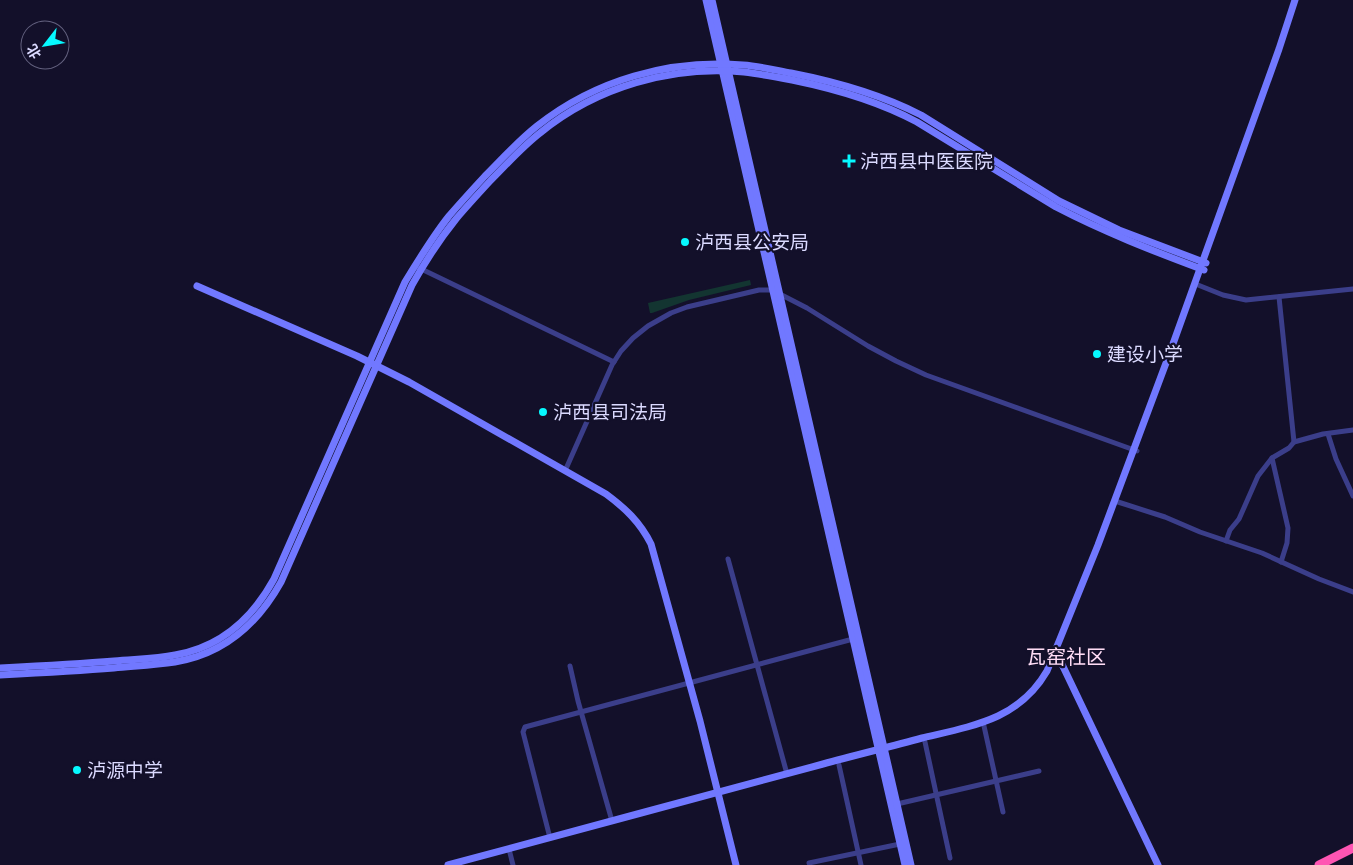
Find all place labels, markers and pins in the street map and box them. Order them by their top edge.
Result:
place label: 泸西县中医医院 [860,149,993,172]
marker: 泸西县中医医院 [842,154,856,168]
place label: 泸西县公安局 [695,230,809,253]
marker: 泸西县公安局 [679,236,691,248]
place label: 建设小学 [1107,342,1183,365]
marker: 建设小学 [1091,348,1103,360]
place label: 泸西县司法局 [553,400,667,423]
marker: 泸西县司法局 [537,406,549,418]
place label: 泸源中学 [87,758,163,781]
marker: 泸源中学 [71,764,83,776]

